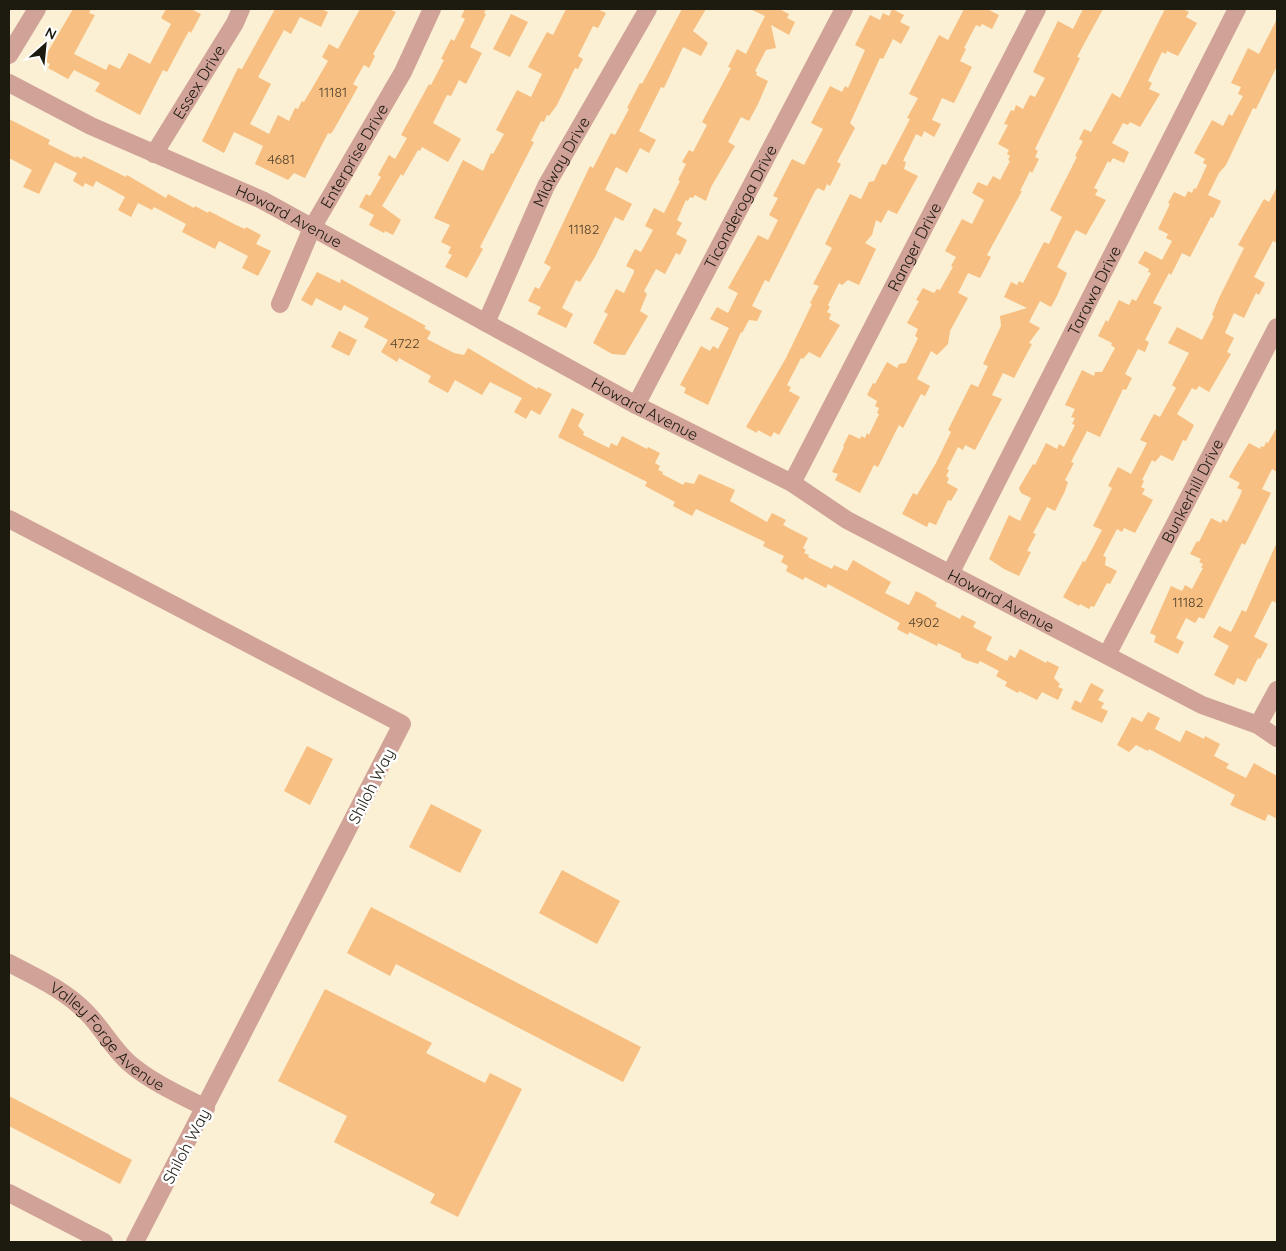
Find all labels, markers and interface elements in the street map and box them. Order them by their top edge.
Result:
north arrow [20,20,70,70]
text: N [42,23,60,44]
street label: Essex Drive [168,41,229,123]
house number: 11181 [319,83,347,101]
street label: Enterprise Drive [316,100,392,212]
street label: Midway Drive [528,113,594,210]
street label: Ticonderoga Drive [699,141,781,272]
house number: 4681 [267,150,295,168]
street label: Howard Avenue [233,180,346,252]
street label: Ranger Drive [883,199,945,295]
house number: 11182 [569,220,600,238]
street label: Tarawa Drive [1063,242,1125,339]
house number: 4722 [390,334,420,352]
street label: Howard Avenue [588,373,702,445]
street label: Bunkerhill Drive [1157,435,1227,546]
street label: Howard Avenue [944,564,1058,636]
house number: 11182 [1173,593,1204,611]
house number: 4902 [909,613,940,631]
street label: Shiloh Way [343,745,399,827]
street label: Valley Forge Avenue [46,977,168,1095]
street label: Shiloh Way [158,1105,214,1187]

